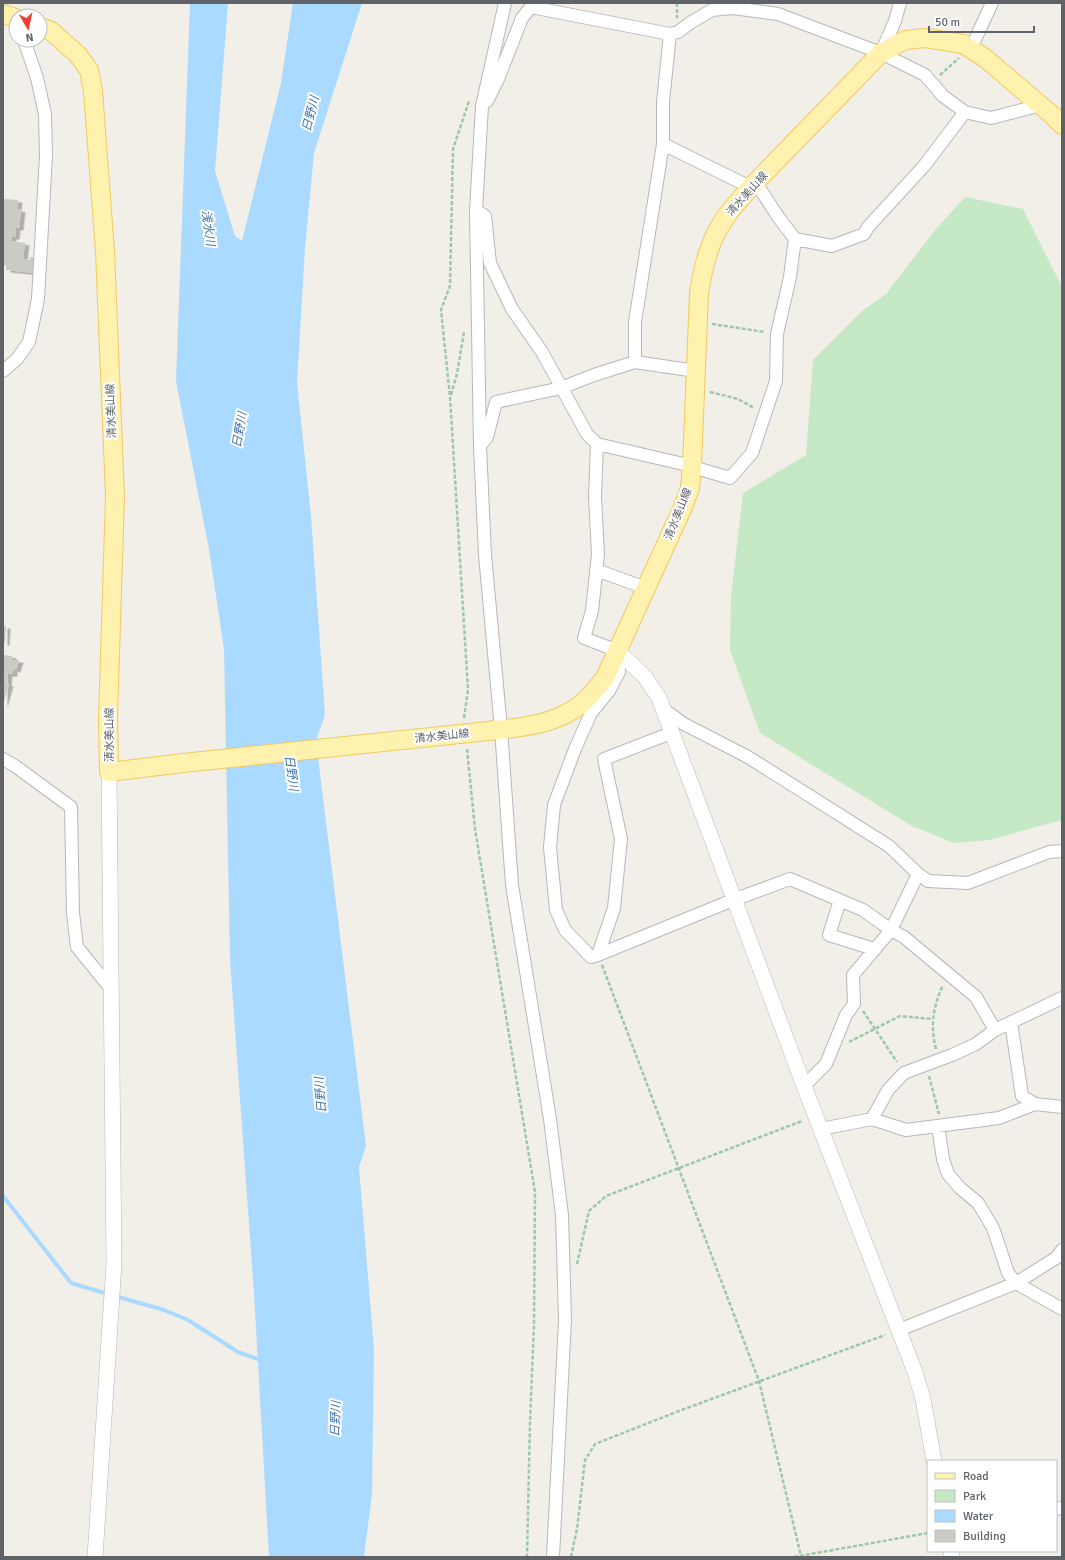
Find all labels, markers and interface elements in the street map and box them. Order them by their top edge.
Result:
north arrow [8,8,48,48]
scale bar [929,8,1034,34]
text: 50 m [935,15,960,30]
text: N [25,30,34,44]
water label: 日野川 [299,93,323,133]
street label: 清水美山線 [724,169,770,219]
water label: 浅水川 [198,209,218,249]
street label: 清水美山線 [104,383,118,439]
water label: 日野川 [229,409,251,449]
street label: 清水美山線 [662,486,694,542]
street label: 清水美山線 [103,708,116,763]
street label: 清水美山線 [414,727,470,745]
water label: 日野川 [281,754,301,794]
water label: 日野川 [312,1074,330,1114]
water label: 日野川 [328,1399,344,1437]
legend [927,1460,1057,1552]
text: Road [963,1469,989,1484]
text: Park [963,1489,986,1504]
text: Water [963,1509,994,1524]
text: Building [963,1529,1006,1544]

